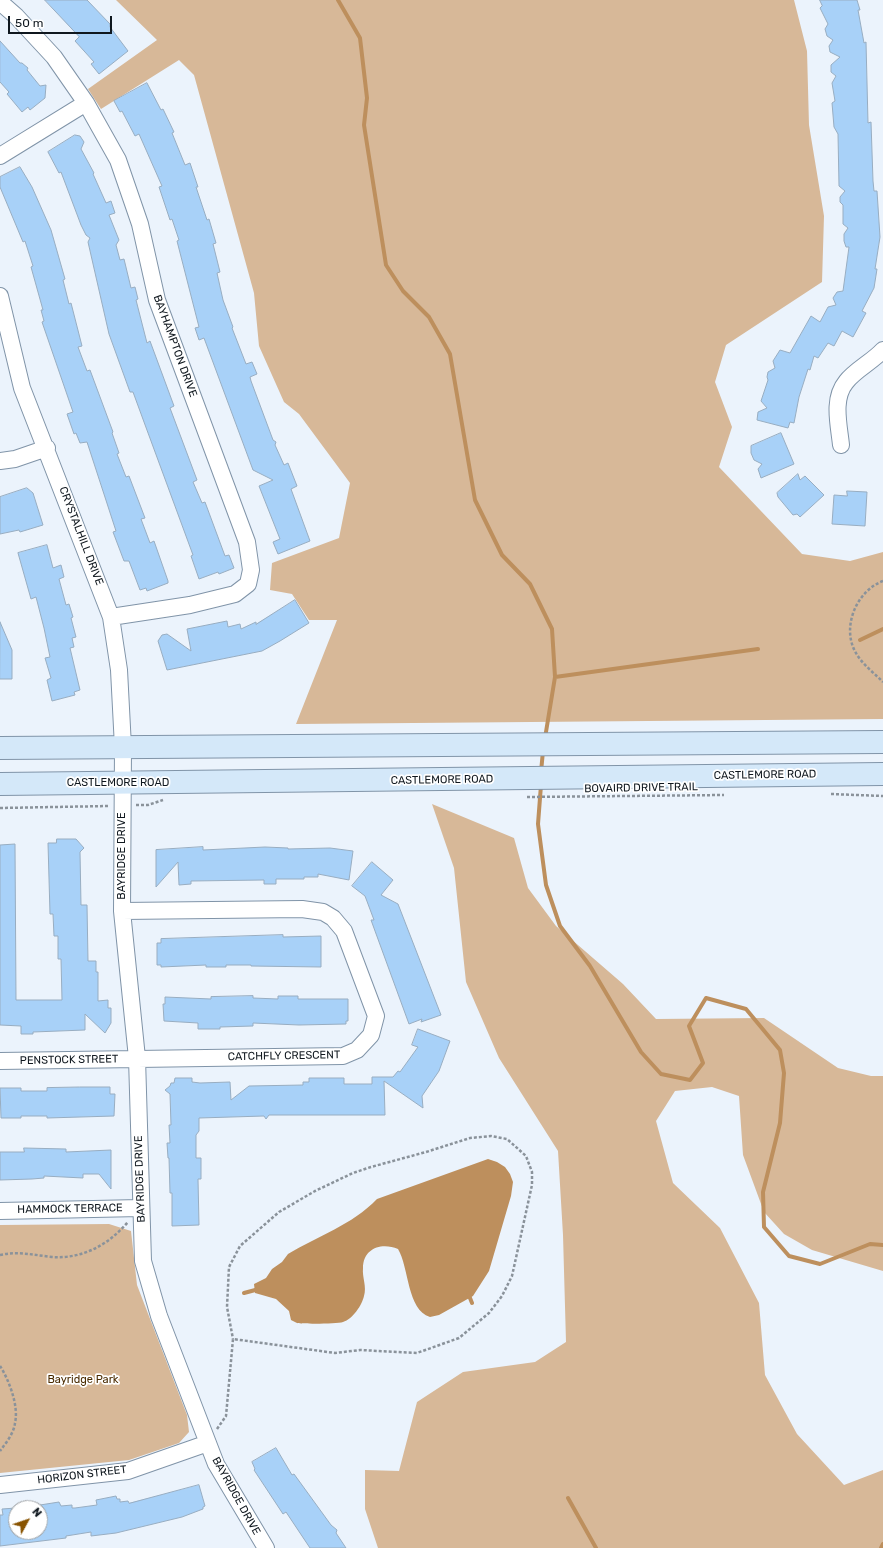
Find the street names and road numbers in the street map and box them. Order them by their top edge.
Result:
street label: BAYHAMPTON DRIVE [150,293,200,399]
street label: CRYSTALHILL DRIVE [56,485,106,587]
street label: CASTLEMORE ROAD [714,768,816,782]
street label: CASTLEMORE ROAD [391,773,493,787]
street label: CASTLEMORE ROAD [67,776,169,790]
street label: BOVAIRD DRIVE TRAIL [584,780,698,796]
street label: BAYRIDGE DRIVE [115,812,129,900]
street label: CATCHFLY CRESCENT [228,1048,340,1064]
street label: PENSTOCK STREET [20,1053,118,1067]
street label: BAYRIDGE DRIVE [132,1135,148,1223]
street label: HAMMOCK TERRACE [17,1201,123,1217]
street label: BAYRIDGE DRIVE [209,1455,263,1537]
street label: HORIZON STREET [37,1463,127,1487]

